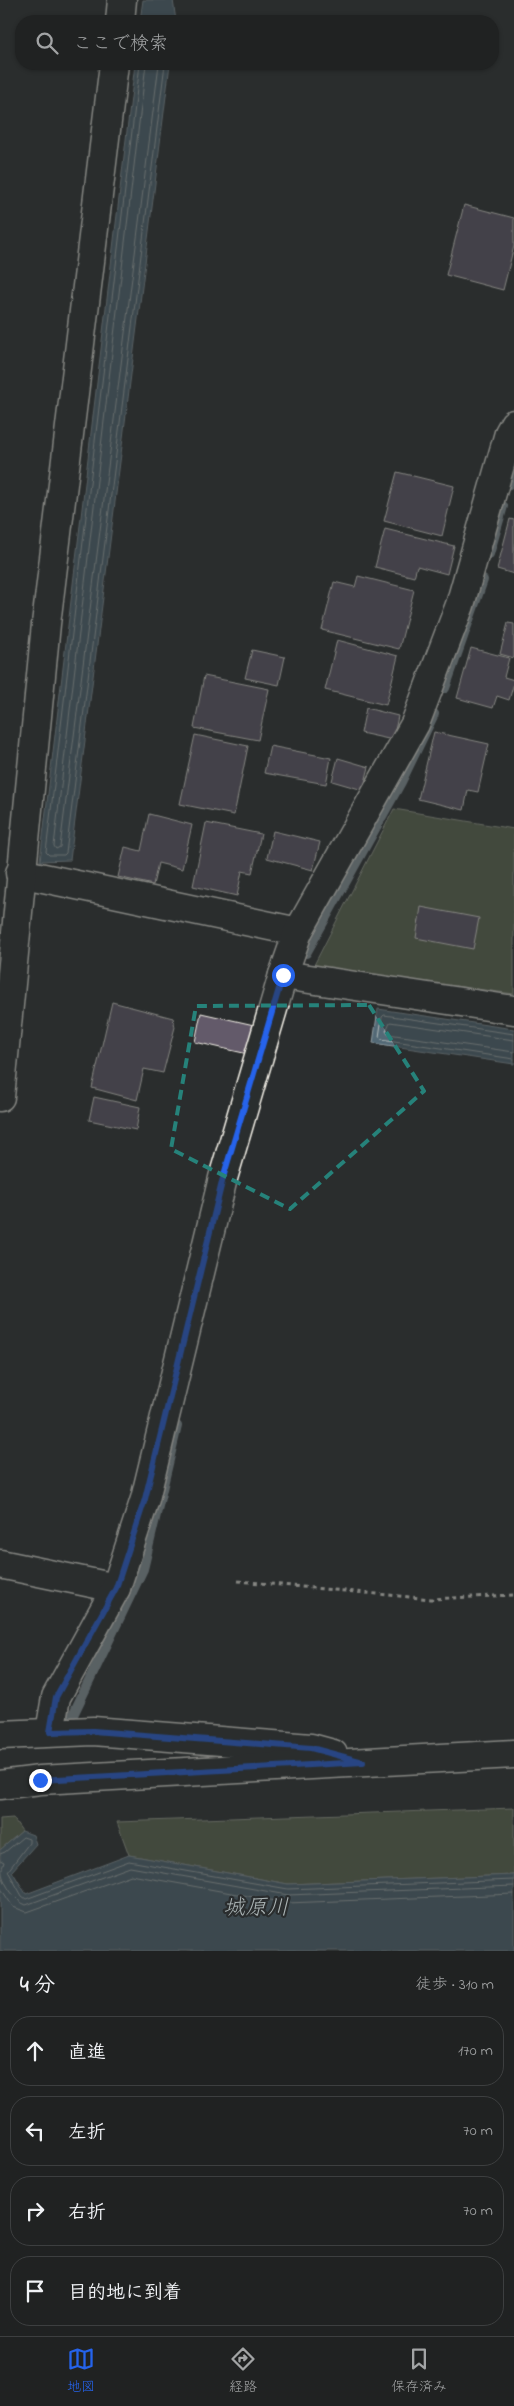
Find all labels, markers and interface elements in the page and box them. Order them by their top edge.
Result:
search box [15,15,499,70]
icon: search [33,29,61,57]
text: ここで検索 [73,31,168,58]
route start [272,964,295,987]
route end [29,1769,52,1792]
water label: 城原川 [223,1893,289,1925]
text: 4 分 [20,1971,55,2001]
text: 徒歩 · 310 m [416,1973,494,1997]
icon: ahead [21,2037,49,2065]
text: 170 m [458,2039,493,2063]
text: 直進 [68,2040,106,2067]
icon: left [21,2117,49,2145]
text: 70 m [463,2119,493,2143]
text: 左折 [68,2120,106,2147]
icon: right [21,2197,49,2225]
text: 70 m [463,2199,493,2223]
text: 右折 [68,2200,106,2227]
icon: arrive [21,2277,49,2305]
text: 目的地に到着 [68,2280,182,2307]
tab: 地図 [67,2345,95,2398]
tab: 経路 [229,2345,257,2398]
tab: 保存済み [391,2345,447,2398]

